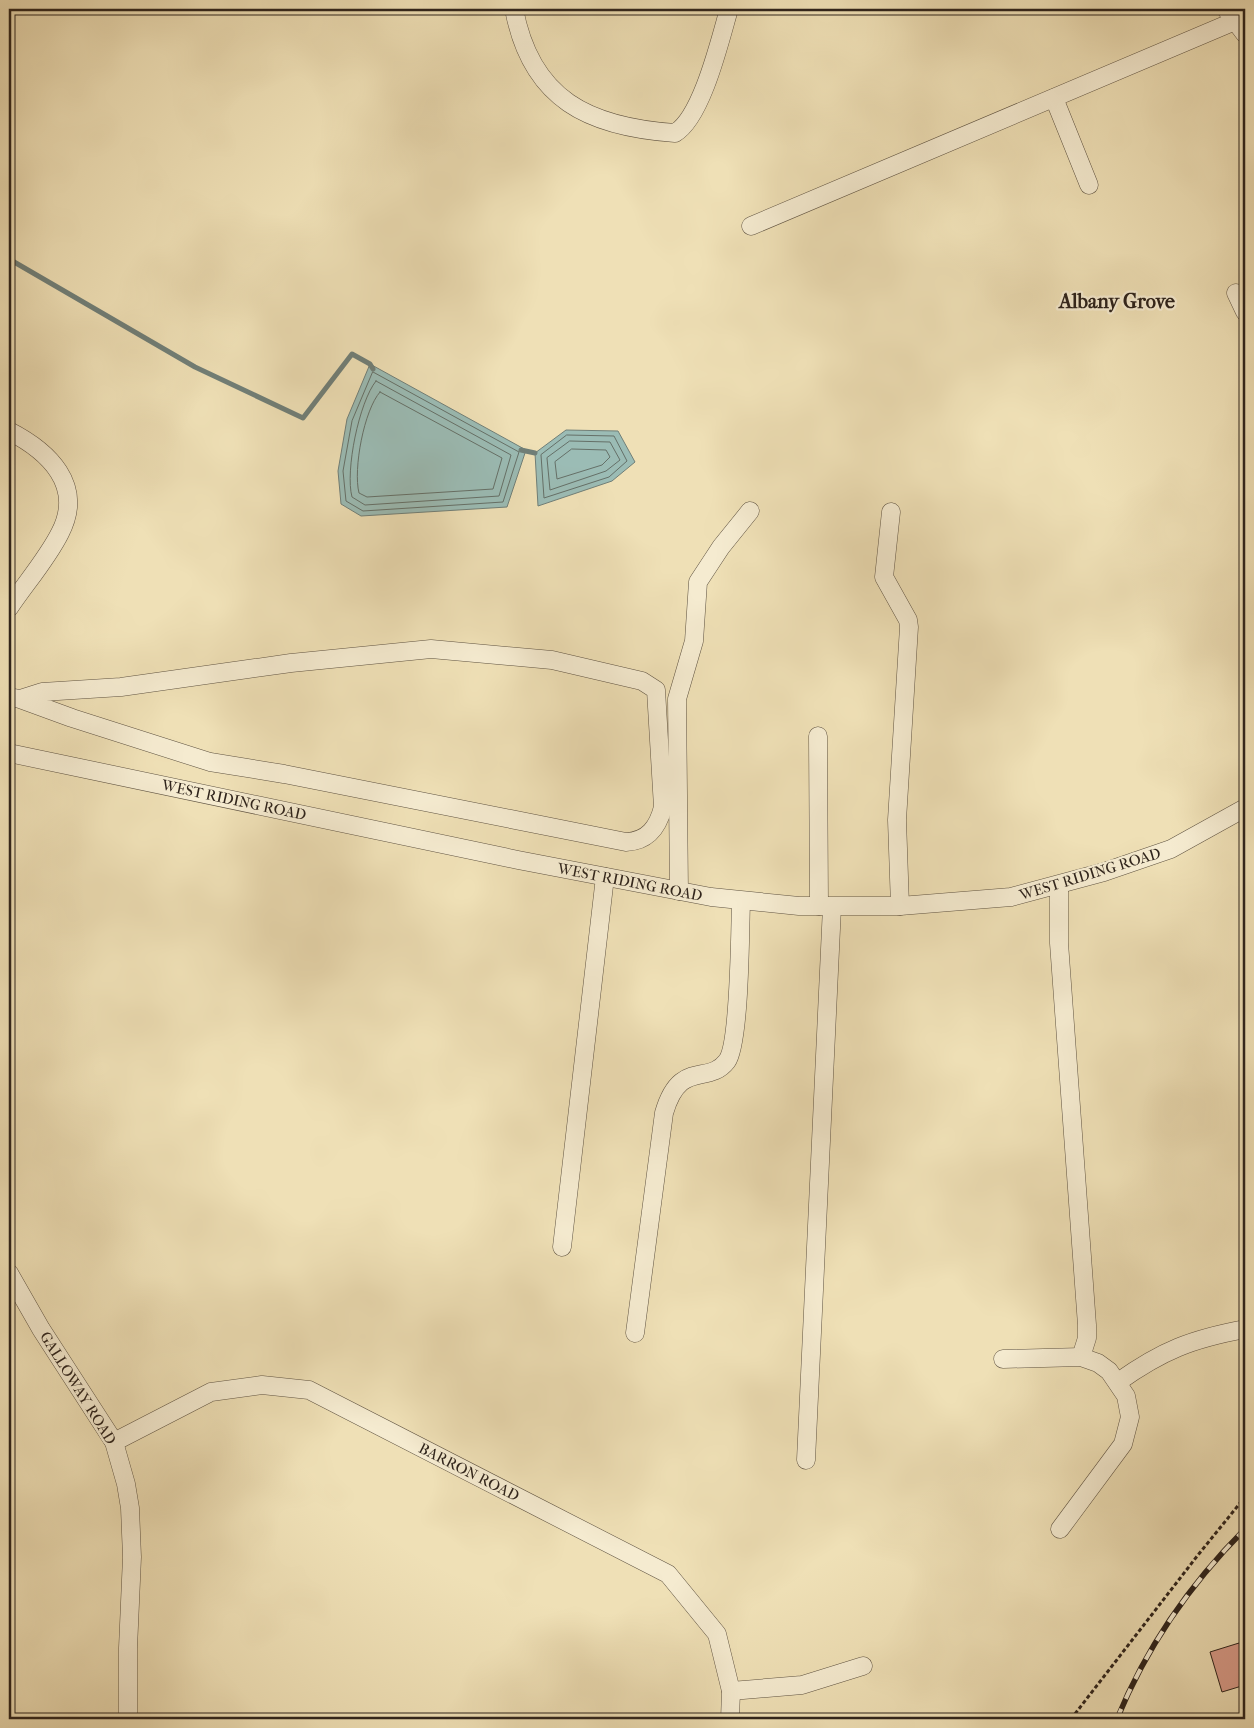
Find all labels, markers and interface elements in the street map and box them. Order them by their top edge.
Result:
district label: Albany Grove [1057,290,1175,313]
street label: WEST RIDING ROAD [159,776,308,824]
street label: WEST RIDING ROAD [1016,844,1163,904]
street label: WEST RIDING ROAD [555,859,704,905]
street label: GALLOWAY ROAD [36,1328,120,1448]
street label: BARRON ROAD [416,1439,522,1505]

